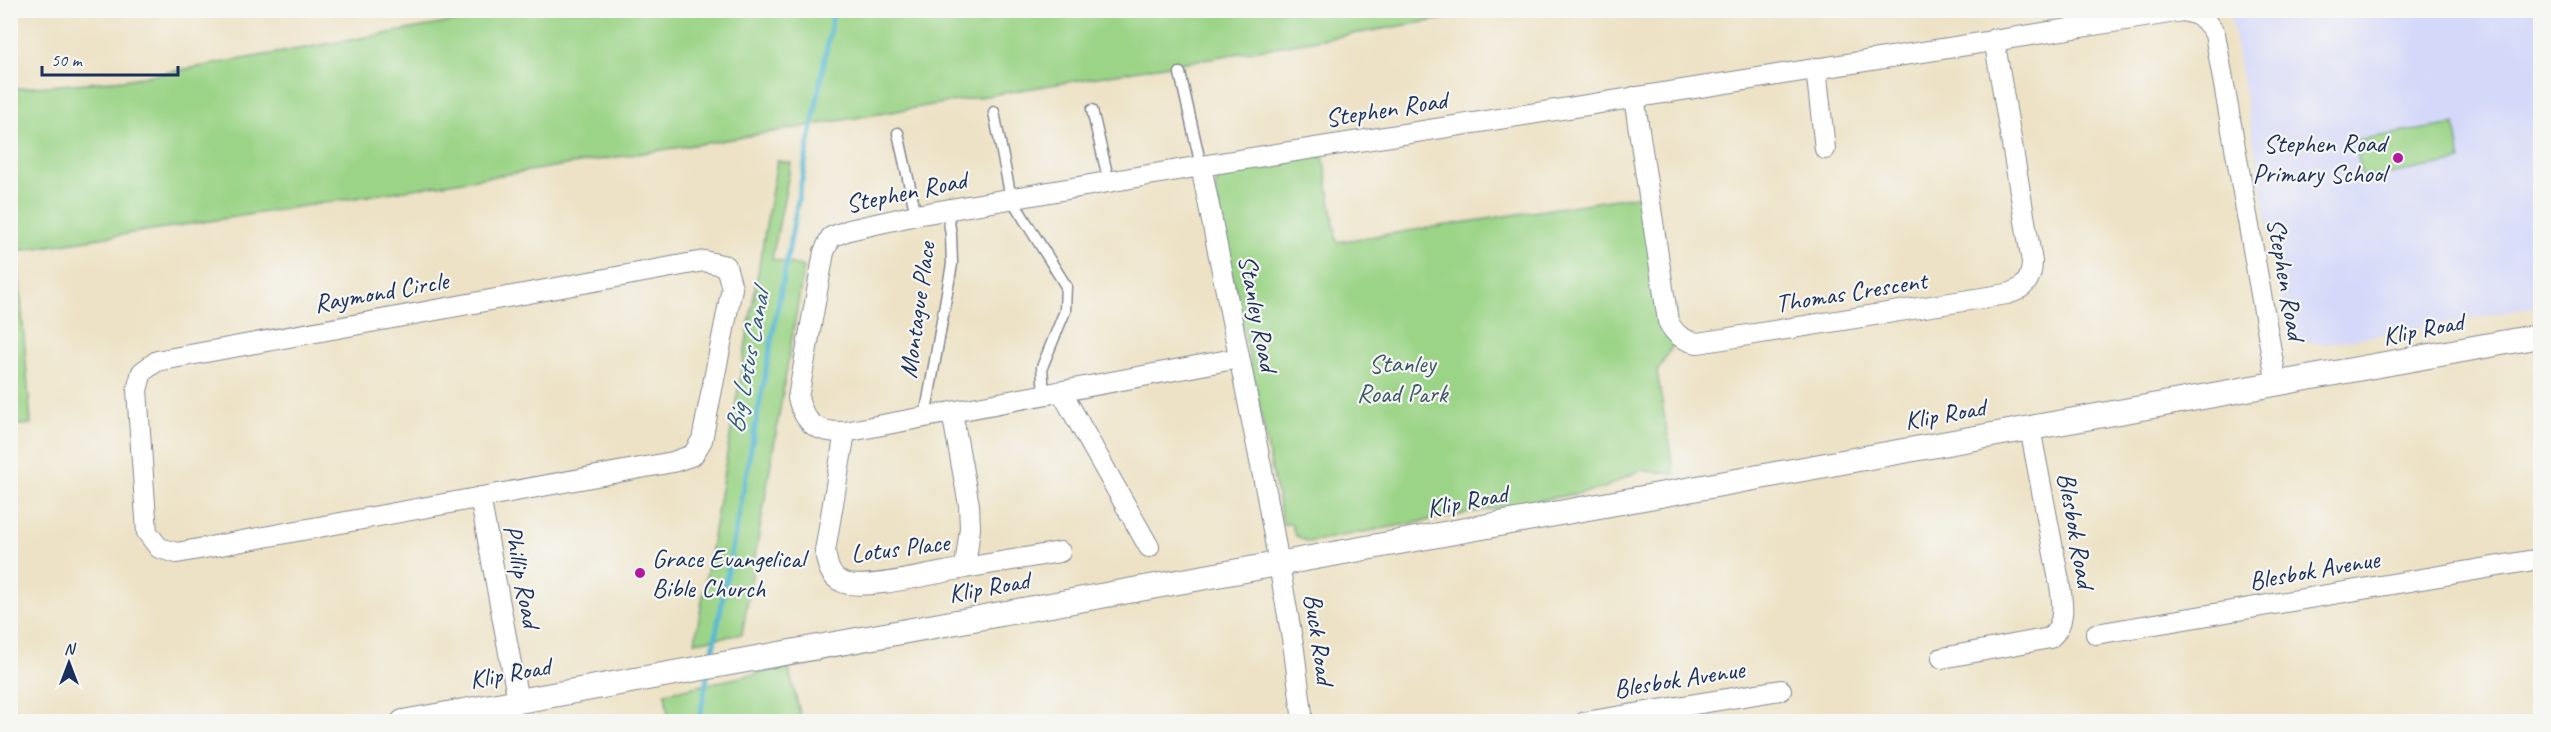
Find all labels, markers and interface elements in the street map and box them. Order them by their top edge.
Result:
scale bar [42,39,178,77]
text: 50 m [51,49,84,71]
street label: Stephen Road [1323,83,1453,135]
place label: Stephen Road Primary School [2252,127,2391,190]
marker: Stephen Road Primary School [2391,151,2405,165]
street label: Stephen Road [843,162,973,221]
street label: Stephen Road [2259,216,2314,346]
street label: Montague Place [891,238,943,380]
street label: Stanley Road [1231,252,1286,377]
street label: Thomas Crescent [1773,263,1931,320]
street label: Raymond Circle [311,264,453,320]
water label: Big Lotus Canal [717,280,779,436]
street label: Klip Road [2380,304,2470,353]
park label: Stanley Road Park [1357,347,1450,410]
street label: Klip Road [1902,390,1992,437]
street label: Blesbok Road [2050,470,2103,594]
street label: Klip Road [1424,476,1514,525]
street label: Phillip Road [496,522,549,634]
street label: Lotus Place [849,525,953,570]
place label: Grace Evangelical Bible Church [652,542,810,605]
street label: Blesbok Avenue [2246,542,2383,598]
street label: Klip Road [946,563,1036,610]
marker: Grace Evangelical Bible Church [633,566,647,580]
street label: Buck Road [1296,592,1342,690]
north arrow [39,633,99,693]
text: N [64,639,77,659]
street label: Klip Road [467,649,557,696]
street label: Blesbok Avenue [1611,652,1748,706]

